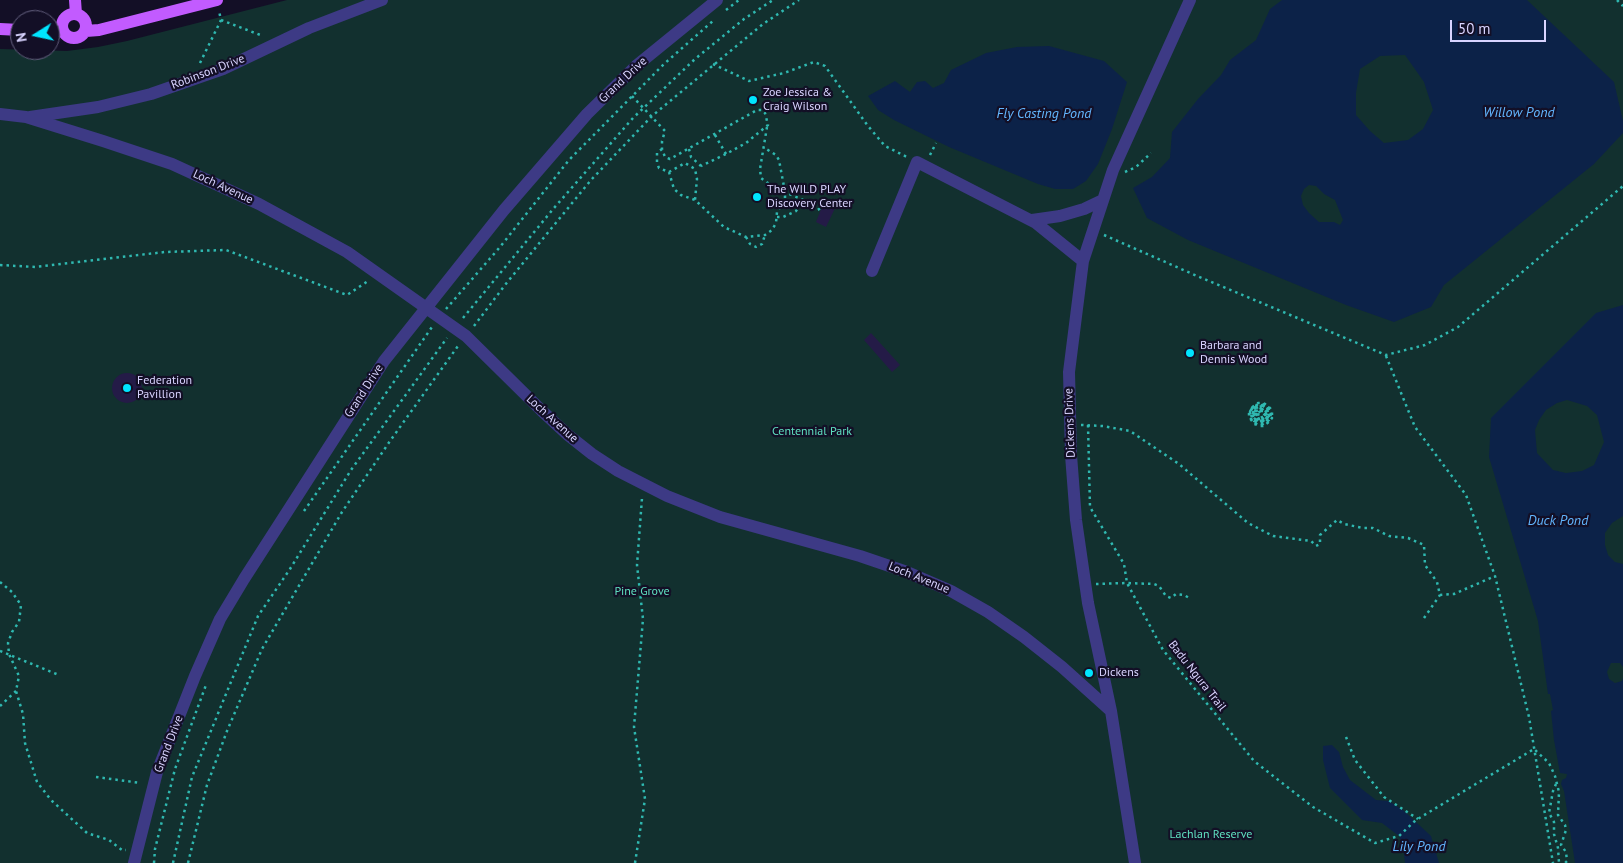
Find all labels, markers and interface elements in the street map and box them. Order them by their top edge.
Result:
north arrow [10,10,60,60]
scale bar [1453,10,1549,42]
text: 50 m [1458,19,1491,38]
text: N [12,31,31,44]
street label: Robinson Drive [169,51,247,93]
street label: Grand Drive [596,54,650,106]
place label: Zoe Jessica & Craig Wilson [763,86,832,114]
marker: Zoe Jessica & Craig Wilson [747,94,759,106]
water label: Willow Pond [1483,105,1555,121]
water label: Fly Casting Pond [997,106,1091,122]
street label: Loch Avenue [191,167,255,207]
place label: The WILD PLAY Discovery Center [767,183,852,211]
marker: The WILD PLAY Discovery Center [751,191,763,203]
place label: Barbara and Dennis Wood [1200,339,1267,367]
marker: Barbara and Dennis Wood [1184,347,1196,359]
street label: Grand Drive [341,362,387,420]
place label: Federation Pavillion [137,374,192,402]
marker: Federation Pavillion [121,382,133,394]
street label: Dickens Drive [1062,388,1078,458]
street label: Loch Avenue [523,392,581,446]
park label: Centennial Park [772,425,852,439]
water label: Duck Pond [1528,513,1588,529]
street label: Loch Avenue [886,559,952,597]
park label: Pine Grove [614,585,670,599]
street label: Badu Ngura Trail [1165,638,1229,714]
place label: Dickens [1099,666,1139,680]
marker: Dickens [1083,667,1095,679]
street label: Grand Drive [151,713,187,775]
park label: Lachlan Reserve [1170,828,1252,842]
water label: Lily Pond [1392,839,1446,855]

